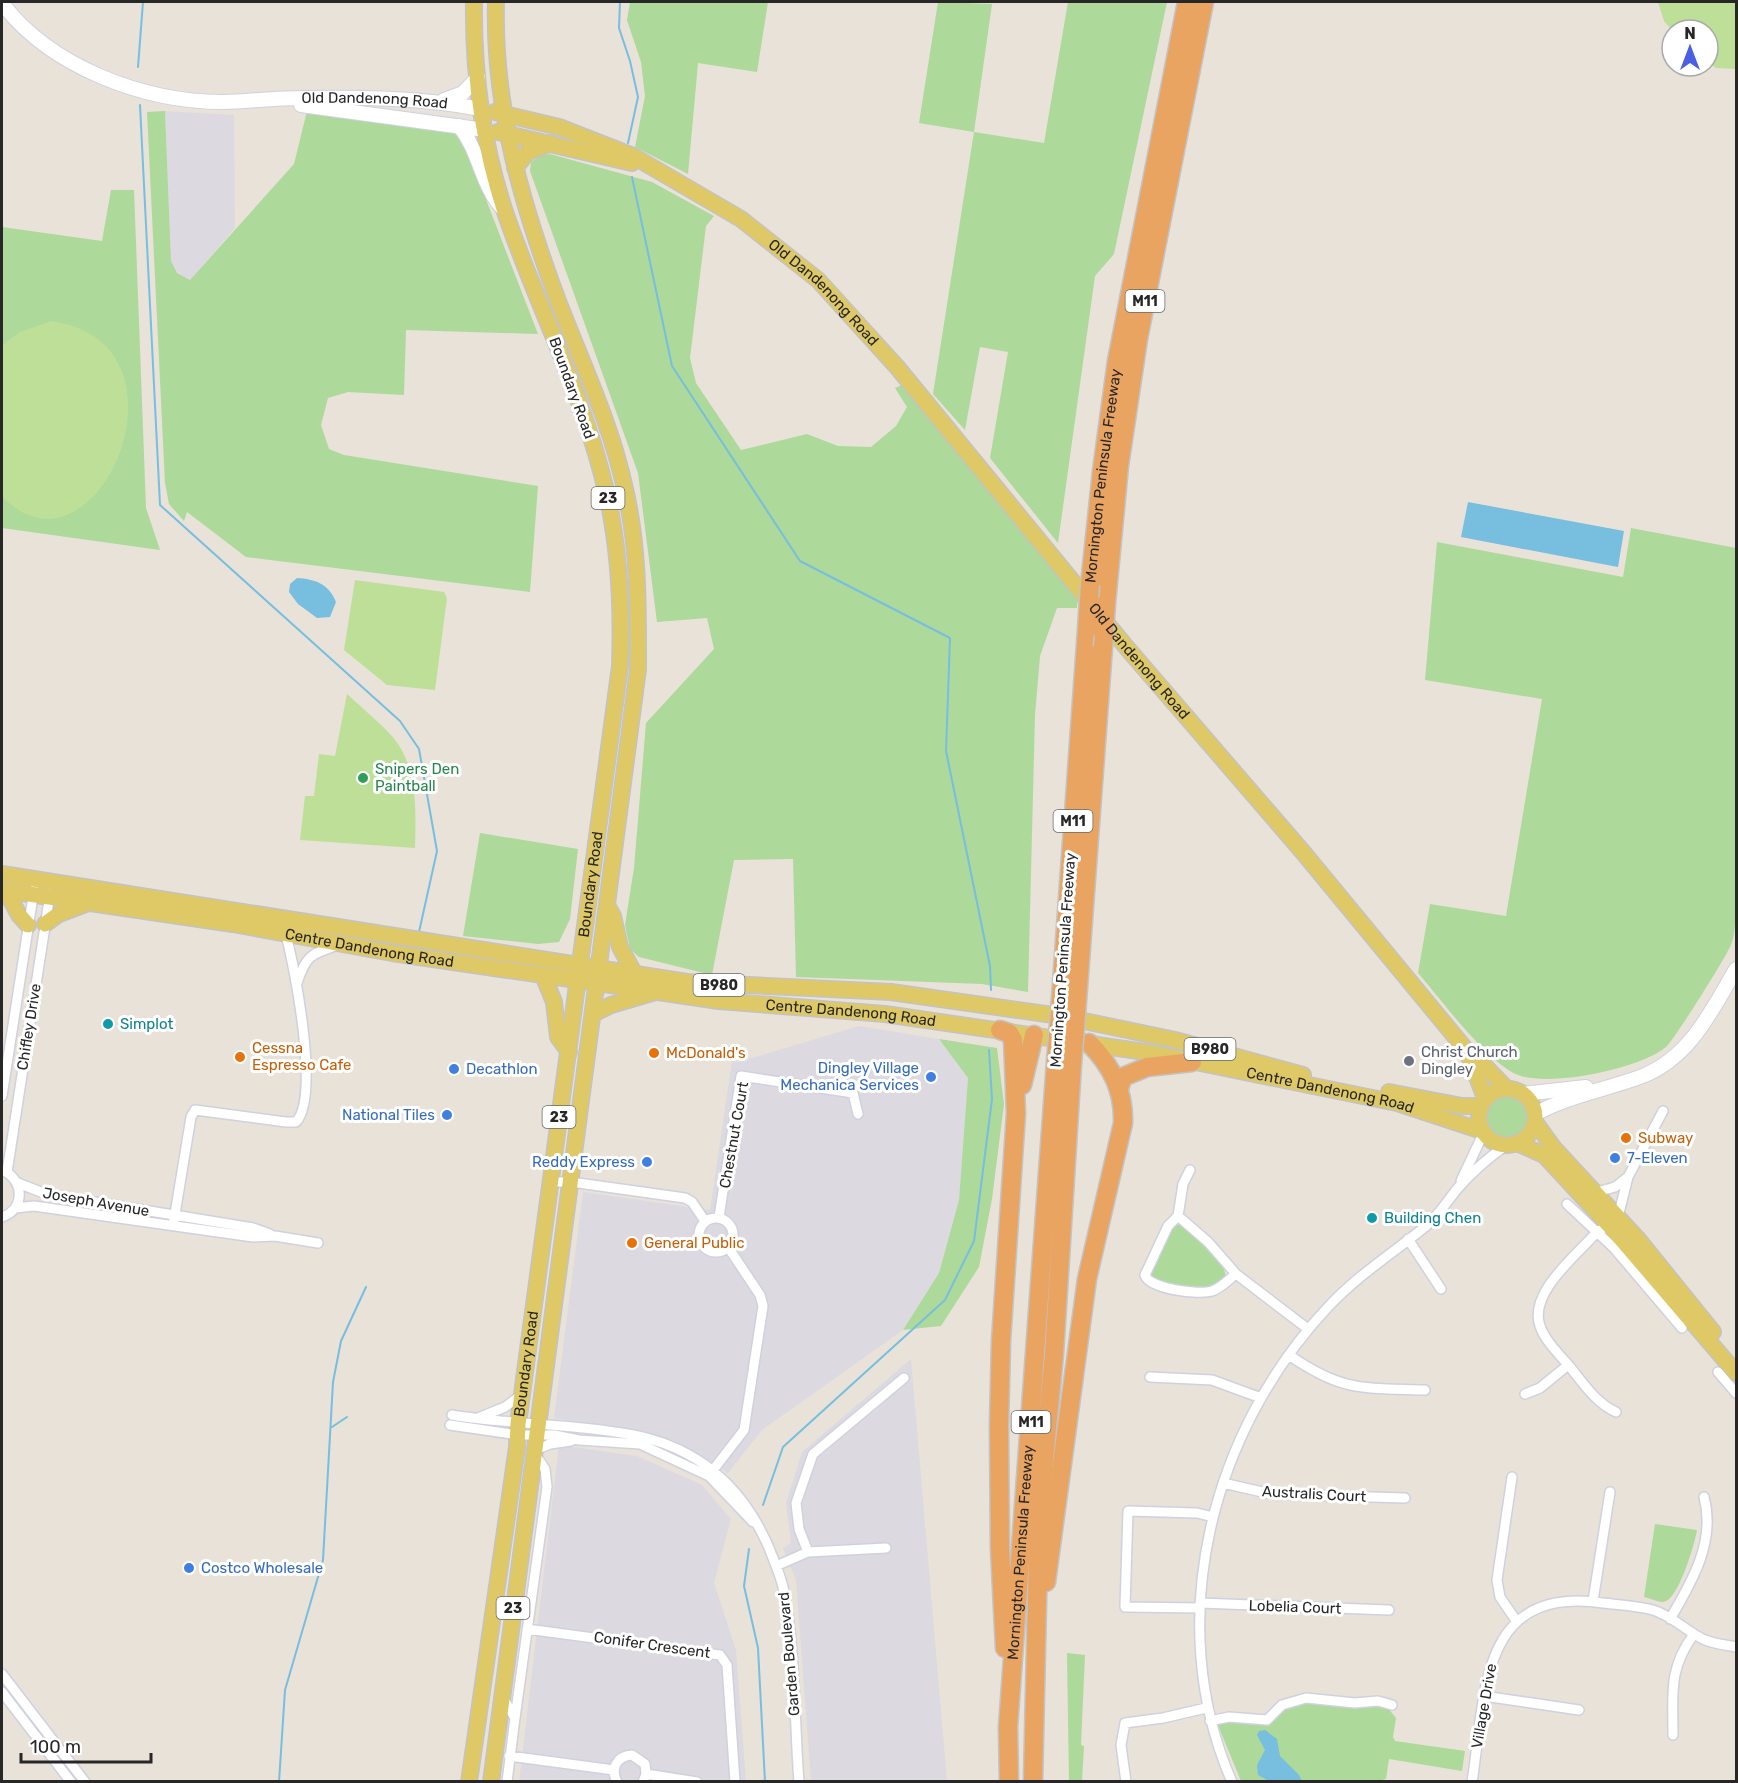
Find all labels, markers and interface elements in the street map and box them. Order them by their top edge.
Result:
north arrow [1660,18,1720,78]
text: N [1684,24,1696,43]
street label: Old Dandenong Road [301,89,449,113]
street label: Old Dandenong Road [765,235,882,350]
road number: M11 [1126,290,1164,312]
street label: Boundary Road [545,335,599,441]
street label: Mornington Peninsula Freeway [1081,368,1125,584]
road number: 23 [592,487,624,509]
street label: Old Dandenong Road [1085,599,1193,723]
place label: Snipers Den Paintball [375,760,459,795]
marker: Snipers Den Paintball [356,771,370,785]
road number: M11 [1054,810,1092,832]
street label: Boundary Road [575,830,607,938]
street label: Mornington Peninsula Freeway [1047,852,1079,1068]
street label: Centre Dandenong Road [284,925,455,971]
road number: B980 [694,974,744,996]
street label: Chifley Drive [13,982,45,1072]
street label: Centre Dandenong Road [765,996,937,1030]
place label: Simplot [120,1015,173,1033]
marker: Simplot [101,1017,115,1031]
road number: B980 [1184,1038,1236,1060]
place label: Cessna Espresso Cafe [252,1039,351,1074]
place label: Christ Church Dingley [1421,1043,1518,1078]
place label: McDonald's [666,1044,746,1062]
marker: McDonald's [647,1046,661,1060]
marker: Cessna Espresso Cafe [233,1050,247,1064]
marker: Christ Church Dingley [1402,1054,1416,1068]
place label: Dingley Village Mechanica Services [780,1059,919,1094]
place label: Decathlon [466,1060,538,1078]
marker: Decathlon [447,1062,461,1076]
street label: Centre Dandenong Road [1245,1063,1416,1117]
marker: Dingley Village Mechanica Services [924,1070,938,1084]
street label: Chestnut Court [716,1080,752,1190]
place label: National Tiles [342,1106,435,1124]
road number: 23 [542,1106,576,1128]
marker: National Tiles [440,1108,454,1122]
place label: Subway [1638,1129,1693,1147]
marker: Subway [1619,1131,1633,1145]
place label: 7-Eleven [1627,1149,1688,1167]
marker: 7-Eleven [1608,1151,1622,1165]
place label: Reddy Express [532,1153,635,1171]
marker: Reddy Express [640,1155,654,1169]
street label: Joseph Avenue [41,1184,151,1220]
place label: Building Chen [1384,1209,1481,1227]
marker: Building Chen [1365,1211,1379,1225]
place label: General Public [644,1234,744,1252]
marker: General Public [625,1236,639,1250]
street label: Boundary Road [510,1310,542,1418]
road number: M11 [1012,1411,1050,1433]
street label: Mornington Peninsula Freeway [1004,1444,1037,1661]
street label: Australis Court [1262,1482,1367,1506]
place label: Costco Wholesale [201,1559,323,1577]
marker: Costco Wholesale [182,1561,196,1575]
street label: Garden Boulevard [775,1591,803,1717]
street label: Lobelia Court [1248,1596,1342,1618]
road number: 23 [496,1597,530,1619]
street label: Conifer Crescent [593,1628,712,1662]
street label: Village Drive [1468,1662,1500,1750]
scale bar [21,1726,152,1764]
text: 100 m [30,1736,81,1758]

